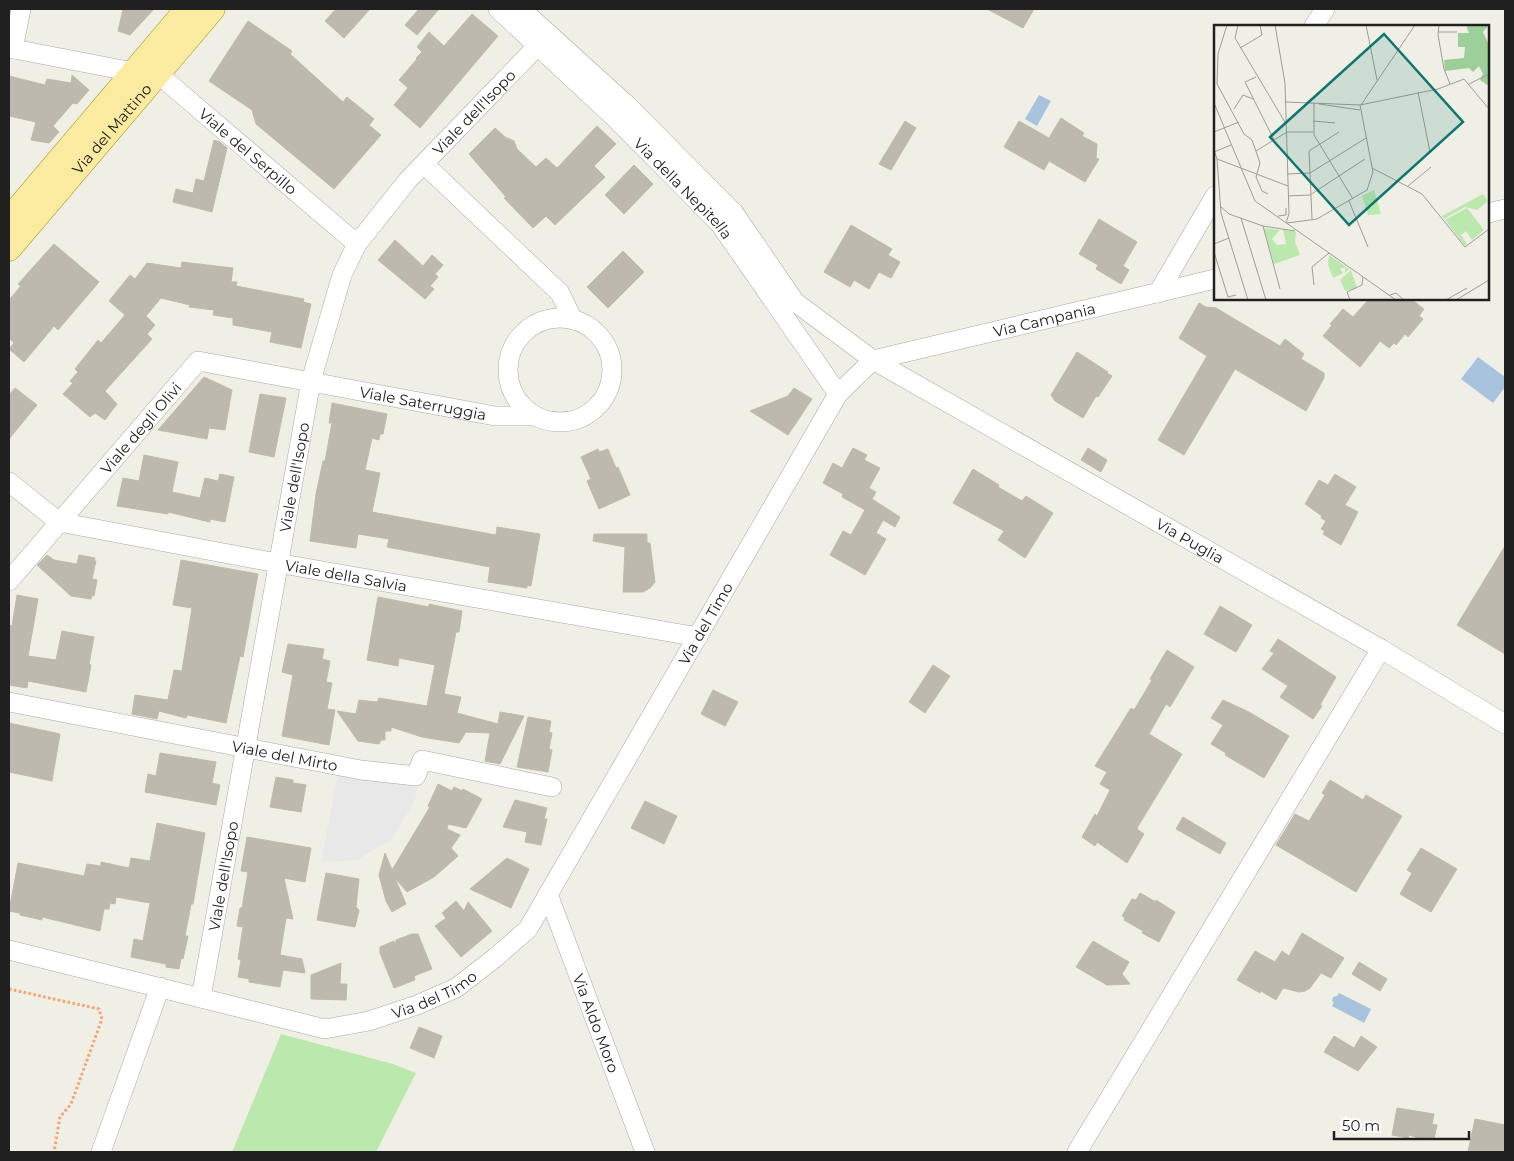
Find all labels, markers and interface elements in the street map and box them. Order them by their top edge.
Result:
inset map [1214,25,1489,300]
street label: Viale dell'Isopo [428,65,519,159]
street label: Via del Mattino [67,79,155,178]
street label: Viale del Serpillo [195,104,301,198]
street label: Via della Nepitella [630,133,737,243]
street label: Via Campania [991,298,1097,341]
street label: Viale degli Olivi [96,378,185,477]
street label: Viale Saterruggia [358,382,488,424]
street label: Viale dell'Isopo [275,421,313,534]
street label: Via Puglia [1153,514,1228,567]
street label: Viale della Salvia [284,555,409,595]
street label: Via del Timo [674,579,736,668]
street label: Viale del Mirto [230,736,339,775]
street label: Viale dell'Isopo [204,819,242,932]
street label: Via del Timo [389,966,480,1022]
street label: Via Aldo Moro [569,971,624,1075]
scale bar [1334,1108,1469,1140]
text: 50 m [1342,1116,1380,1135]

